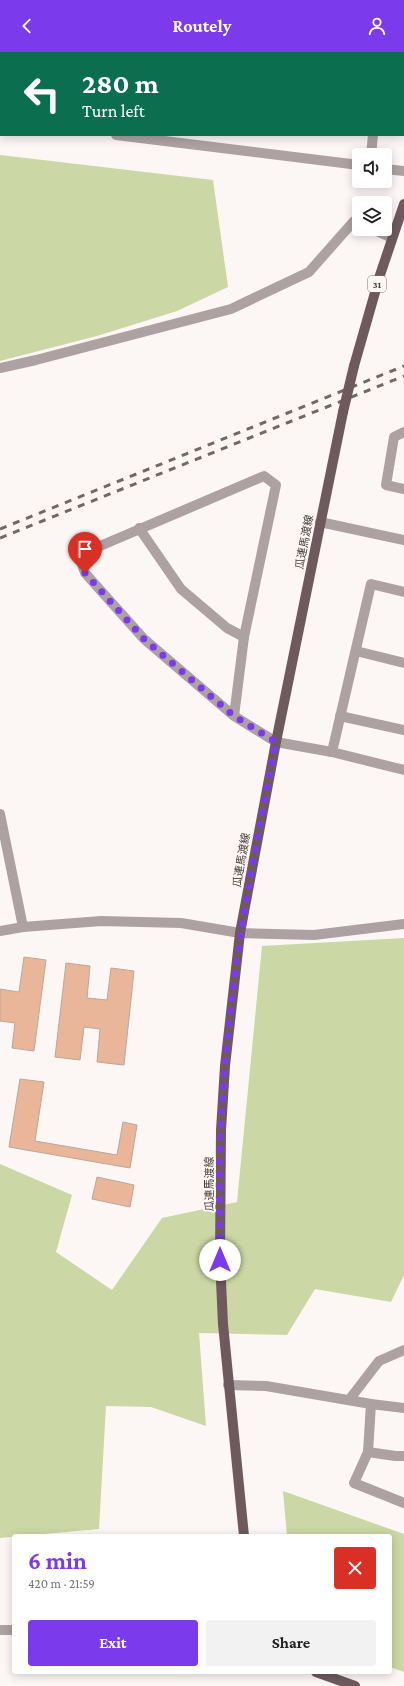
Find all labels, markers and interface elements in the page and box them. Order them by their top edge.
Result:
icon: back [16,15,38,37]
icon: person [366,15,388,37]
text: Routely [173,16,231,36]
icon: left [16,68,68,120]
text: 280 m [82,68,159,99]
text: Turn left [82,101,145,121]
map controls [352,148,392,236]
button: sound [352,148,392,188]
button: layers [352,196,392,236]
road number: 31 [368,276,386,292]
street label: 瓜連馬渡線 [293,514,315,570]
pin [68,532,102,573]
icon: arrive [74,538,96,560]
street label: 瓜連馬渡線 [230,832,252,888]
street label: 瓜連馬渡線 [203,1157,215,1212]
position arrow [199,1239,241,1281]
text: 6 min [28,1547,87,1574]
button: close [334,1547,376,1589]
text: 420 m · 21:59 [28,1576,95,1591]
button: Exit [28,1620,198,1666]
button: Share [206,1620,376,1666]

